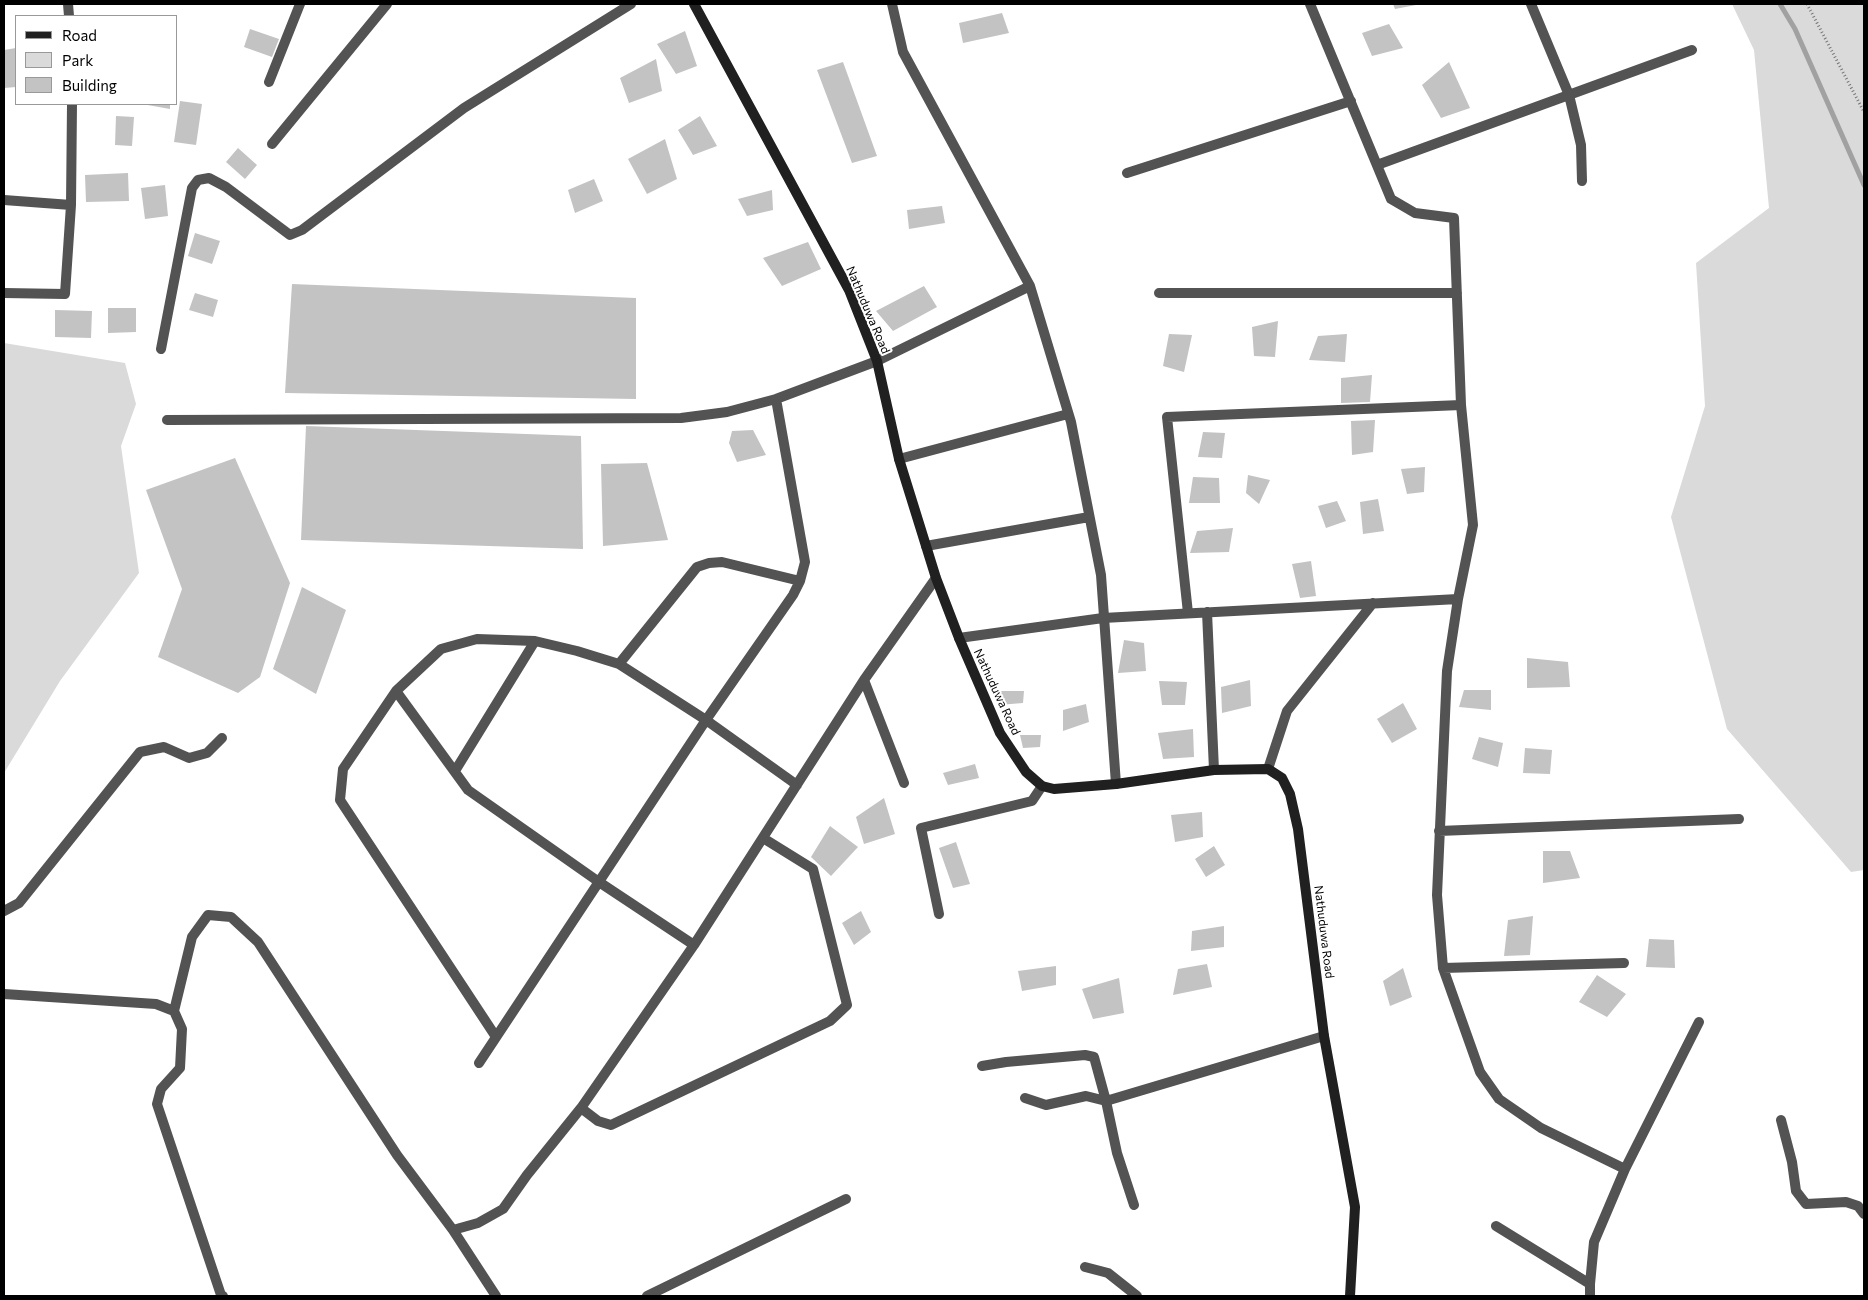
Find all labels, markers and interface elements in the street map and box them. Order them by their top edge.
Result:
legend [15,15,178,105]
text: Road [62,26,97,44]
text: Park [62,51,93,69]
text: Building [62,76,117,94]
street label: Nathuduwa Road [843,264,893,356]
street label: Nathuduwa Road [971,647,1023,737]
street label: Nathuduwa Road [1311,885,1337,979]

